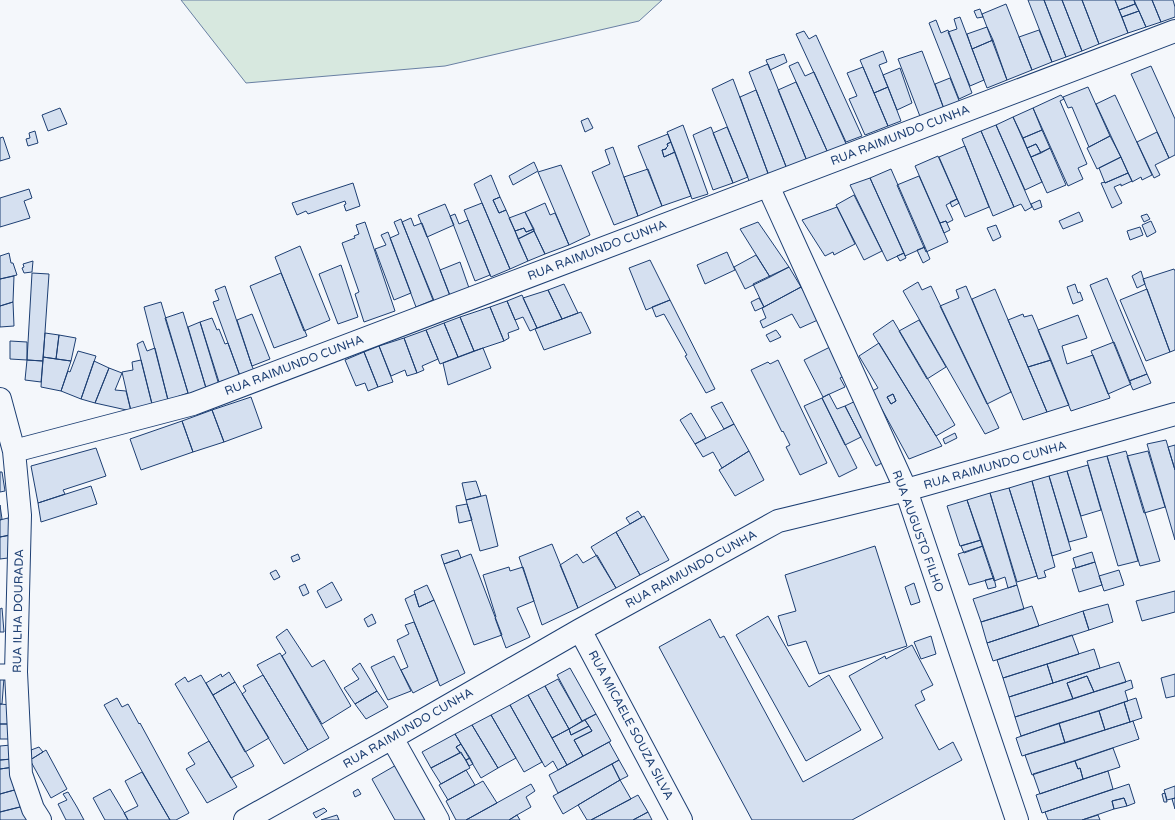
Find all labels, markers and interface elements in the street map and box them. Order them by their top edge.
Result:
street label: RUA RAIMUNDO CUNHA [829,102,971,168]
street label: RUA RAIMUNDO CUNHA [526,217,668,283]
street label: RUA RAIMUNDO CUNHA [223,332,365,398]
street label: RUA RAIMUNDO CUNHA [922,438,1068,492]
street label: RUA AUGUSTO FILHO [889,468,947,594]
street label: RUA RAIMUNDO CUNHA [623,527,759,611]
street label: RUA ILHA DOURADA [10,549,26,673]
street label: RUA MICAELE SOUZA SILVA [586,648,676,802]
street label: RUA RAIMUNDO CUNHA [341,685,475,771]

